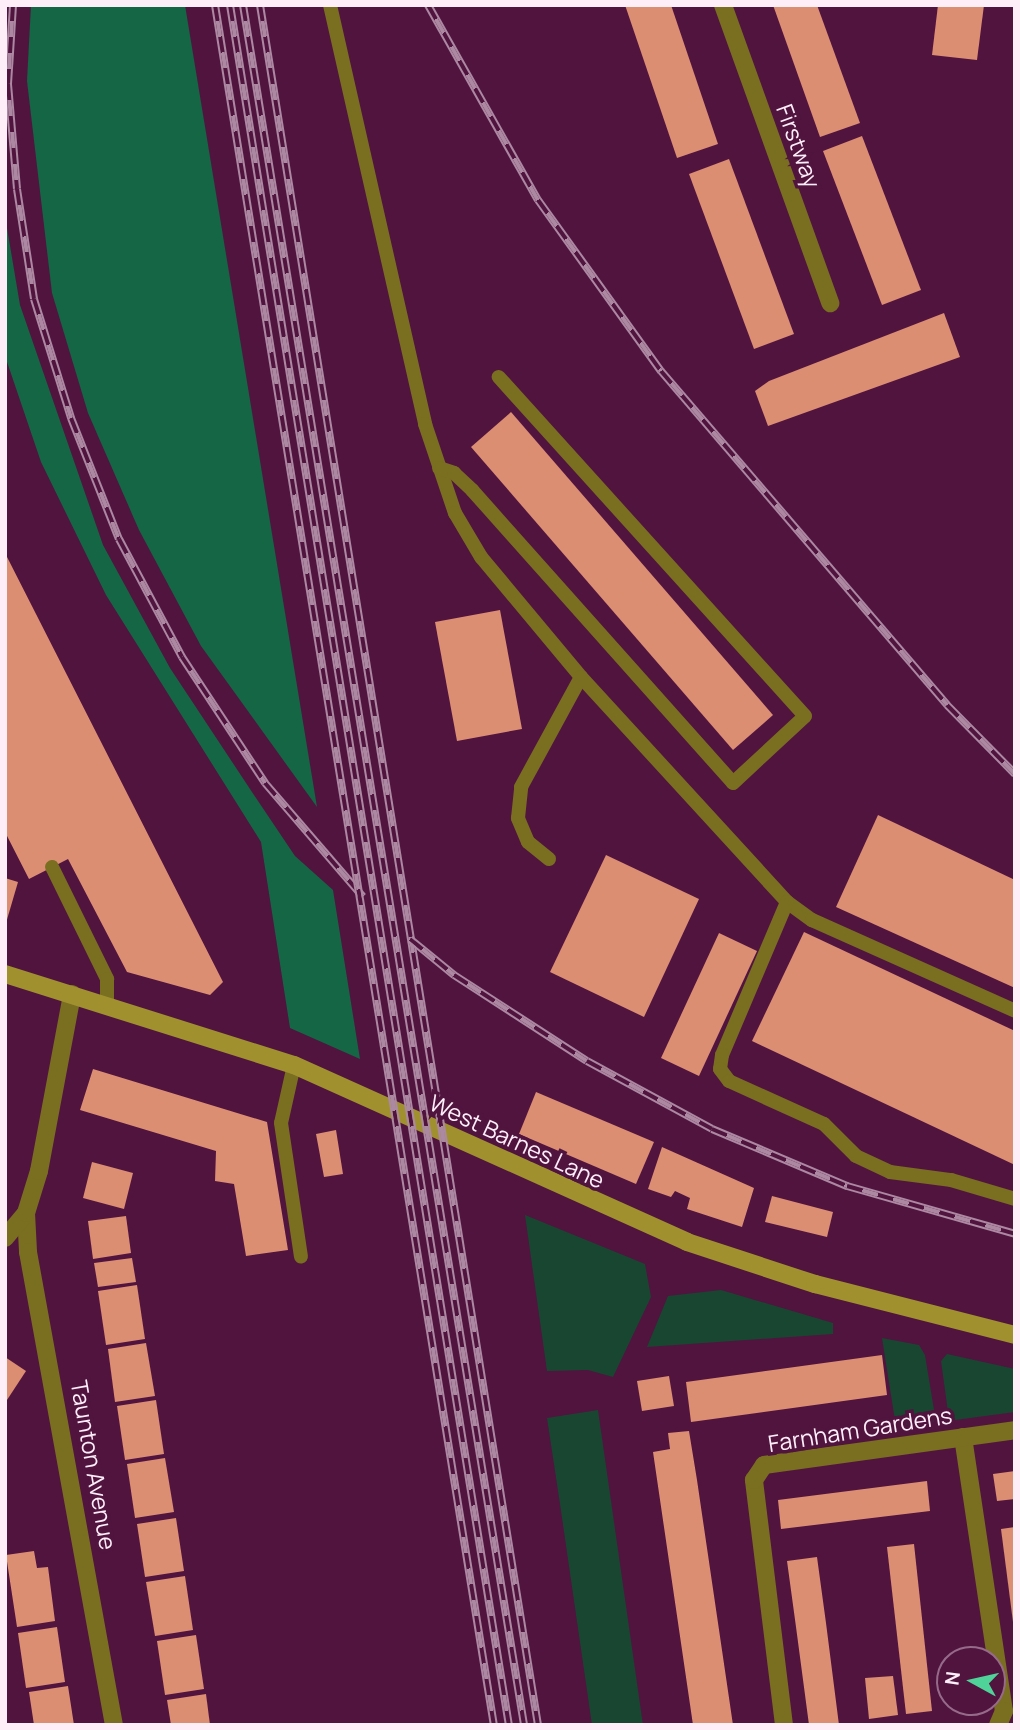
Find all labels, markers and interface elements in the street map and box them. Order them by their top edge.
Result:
street label: Firstway [771,100,827,192]
street label: West Barnes Lane [425,1088,609,1194]
street label: Taunton Avenue [66,1378,122,1552]
street label: Farnham Gardens [766,1401,954,1457]
north arrow [936,1646,1006,1716]
text: N [938,1670,966,1687]

